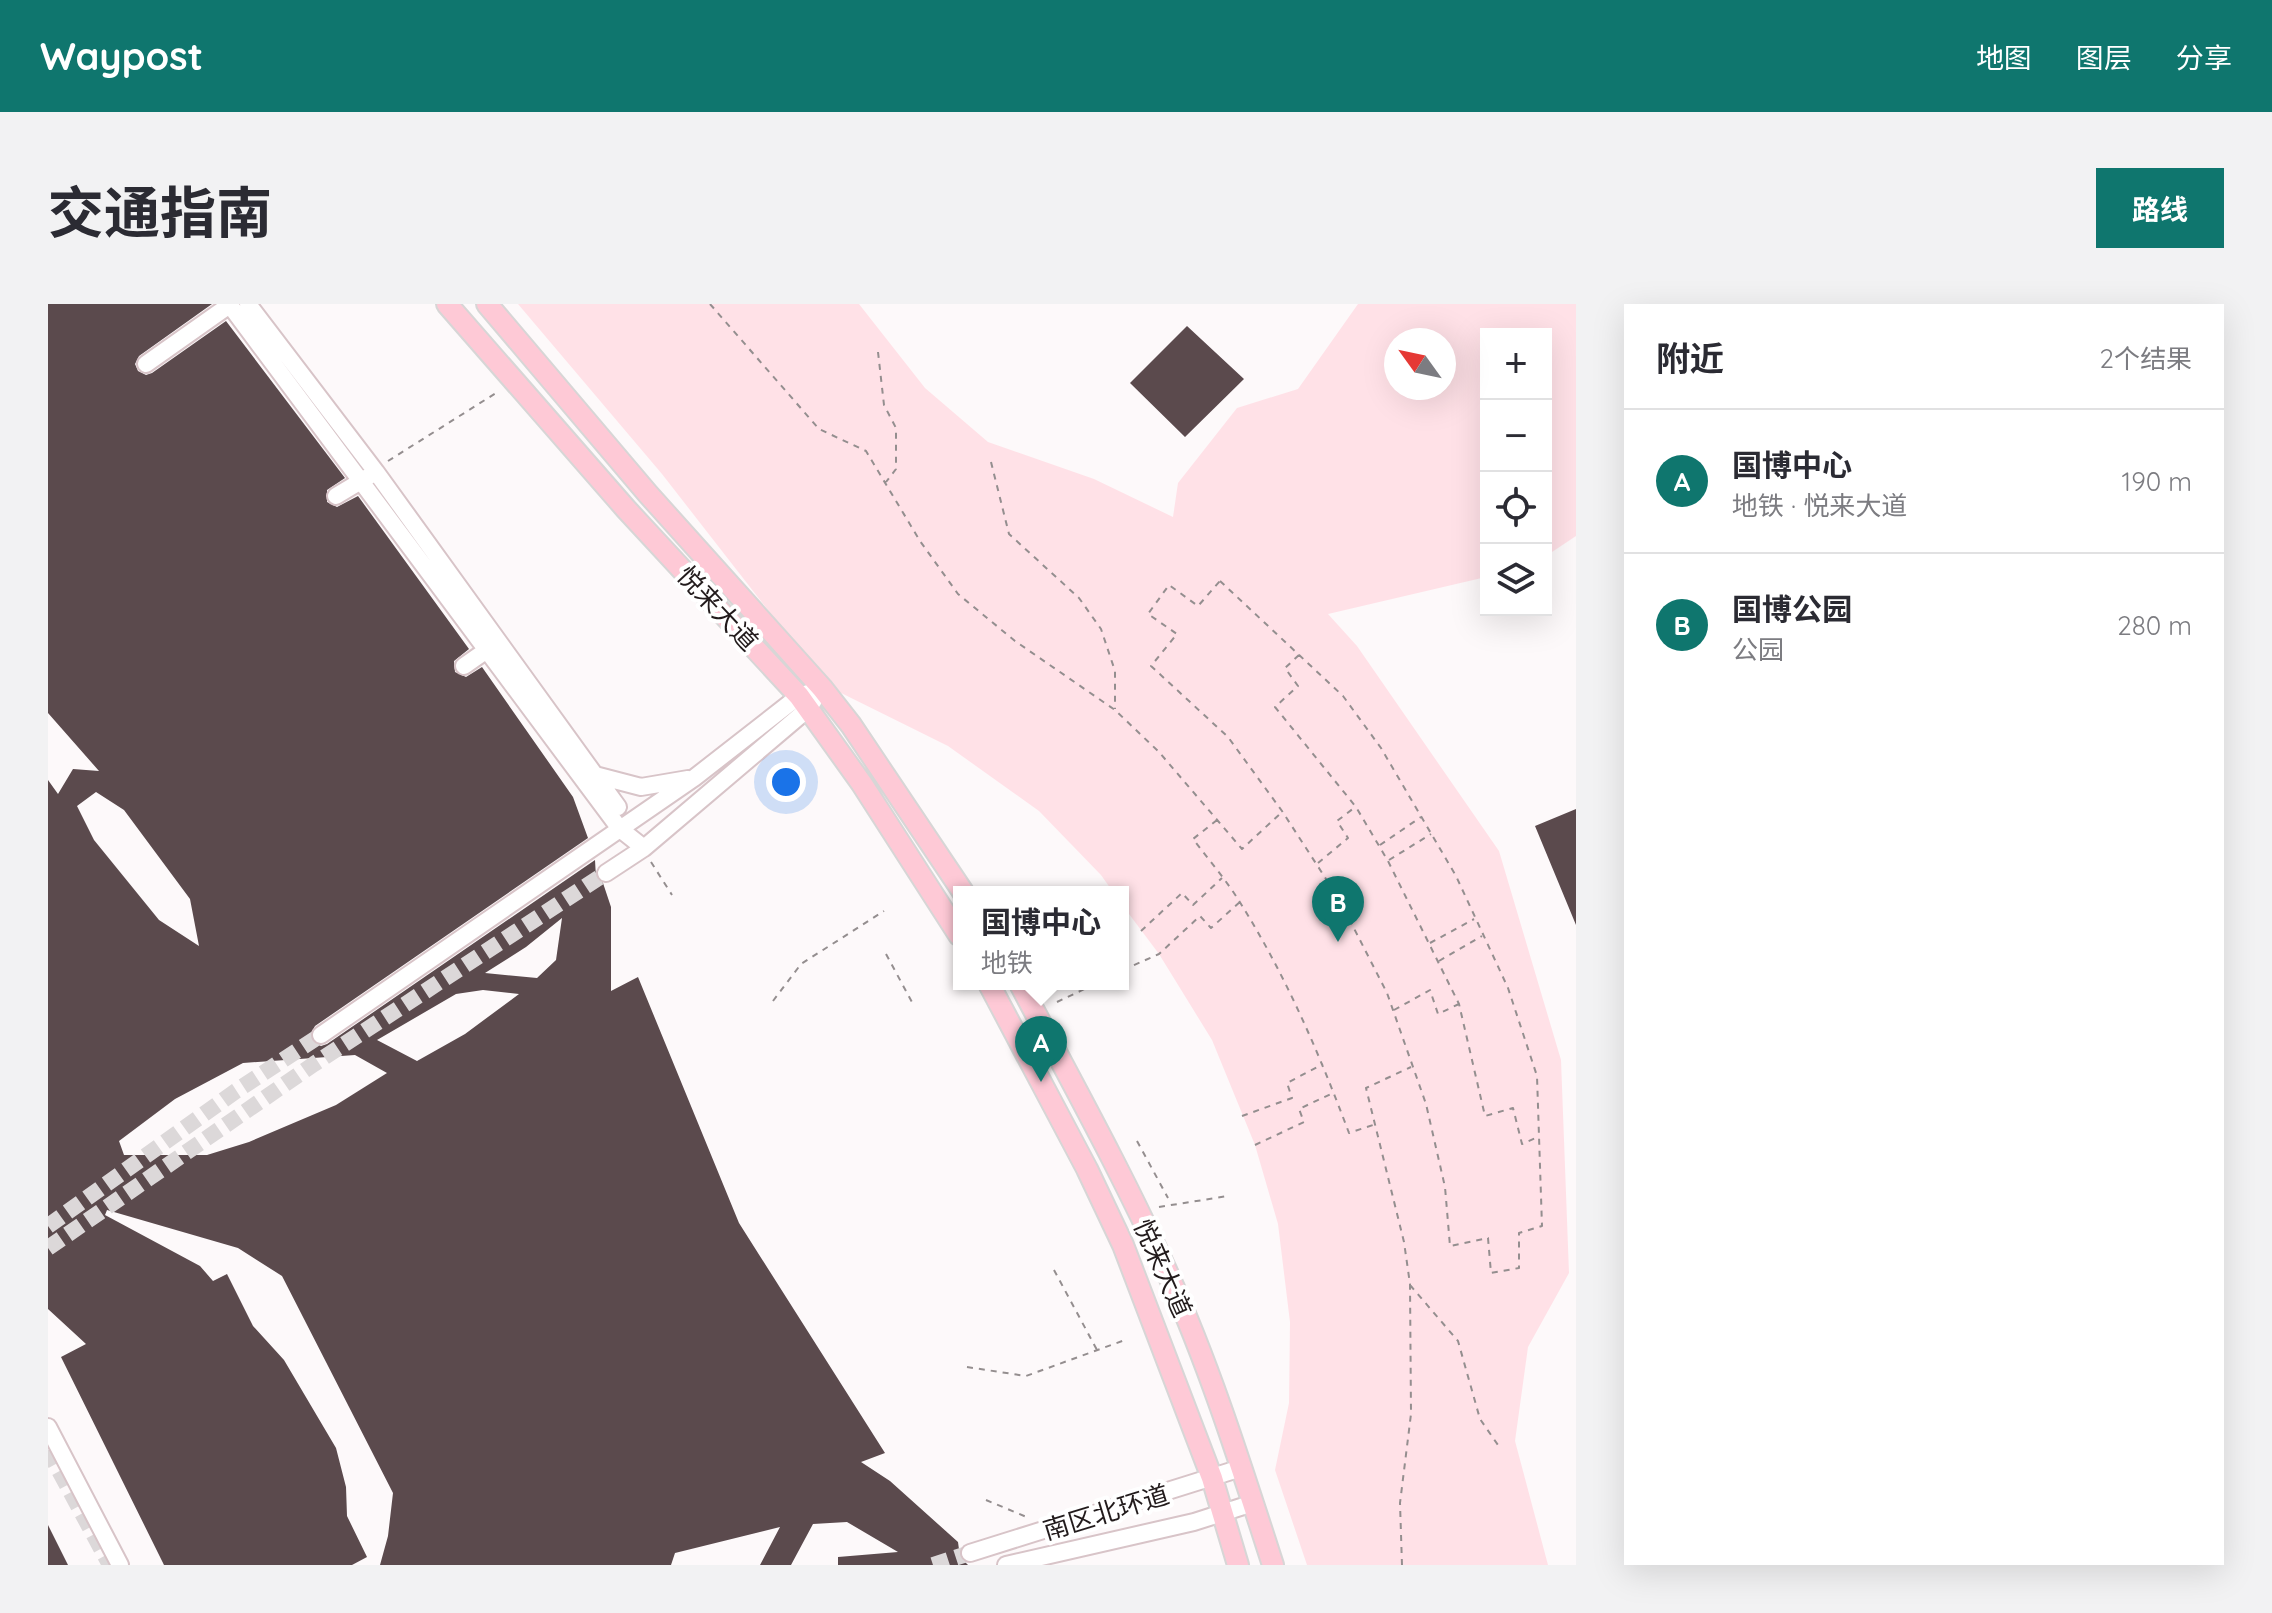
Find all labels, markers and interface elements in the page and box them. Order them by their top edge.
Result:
text: Waypost [40,32,203,80]
text: 地图 [1976,40,2032,75]
text: 图层 [2076,40,2132,75]
text: 分享 [2176,40,2232,75]
button: 路线 [2096,168,2224,248]
text: 交通指南 [48,177,272,247]
north arrow [1384,328,1456,400]
map controls [1480,328,1552,616]
button: + [1480,328,1552,400]
text: 附近 [1656,337,1724,380]
text: 2个结果 [2100,342,2192,375]
button: − [1480,400,1552,472]
text: 国博中心 [1732,446,1852,484]
text: A [1674,465,1690,498]
text: 190 m [2122,465,2192,498]
button: locate [1480,472,1552,544]
text: 地铁 · 悦来大道 [1732,489,1907,522]
button: layers [1480,544,1552,616]
street label: 悦来大道 [670,559,766,657]
text: 国博公园 [1732,590,1852,628]
text: B [1673,609,1691,642]
text: 280 m [2117,609,2192,642]
text: 公园 [1732,633,1784,666]
your location [766,762,806,802]
pin: B [1312,876,1364,942]
popup [953,886,1129,990]
text: 国博中心 [981,903,1101,941]
text: 地铁 [981,946,1033,979]
pin: A [1015,1016,1067,1082]
street label: 悦来大道 [1127,1214,1199,1322]
street label: 南区北环道 [1039,1477,1173,1547]

